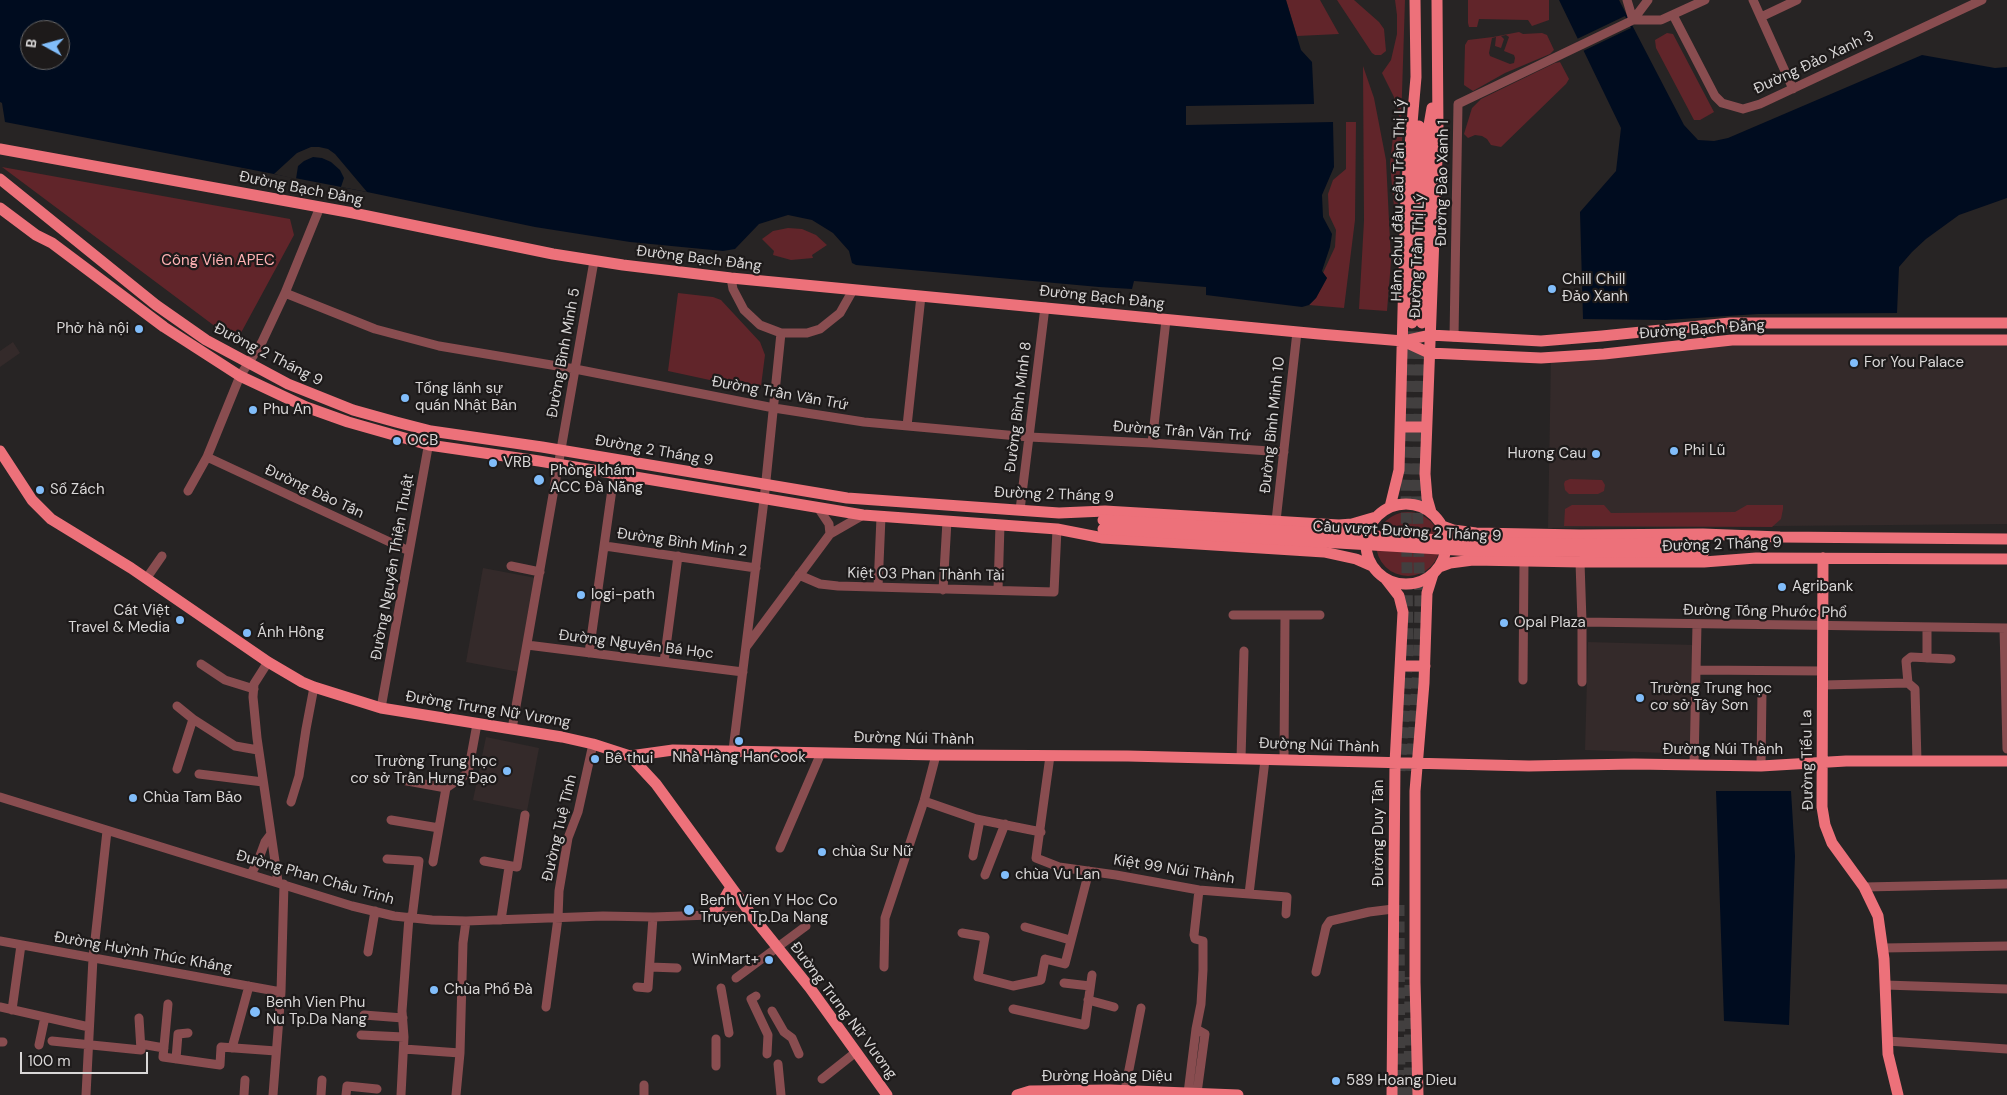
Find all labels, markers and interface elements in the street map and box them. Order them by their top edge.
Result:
north arrow [20,20,70,70]
street label: Đường Đảo Xanh 3 [1751,27,1877,99]
text: B [22,38,41,49]
street label: Hầm chui đầu cầu Trần Thị Lý [1388,98,1410,302]
street label: Đường Đảo Xanh 1 [1433,120,1453,246]
street label: Đường Bạch Đằng [238,168,364,210]
street label: Đường Trần Thị Lý [1407,193,1429,319]
street label: Đường Bạch Đằng [635,242,763,276]
park label: Công Viên APEC [161,252,275,270]
place label: Chill Chill Đảo Xanh [1562,271,1628,306]
street label: Đường Bạch Đằng [1038,282,1166,314]
marker: Chill Chill Đảo Xanh [1546,283,1558,295]
street label: Đường Bình Minh 5 [544,287,584,419]
street label: Đường Bạch Đằng [1639,317,1765,343]
place label: Phở hà nội [57,320,129,338]
street label: Đường 2 Tháng 9 [211,320,325,390]
marker: Phở hà nội [133,323,145,335]
street label: Đường Bình Minh 8 [1002,341,1036,473]
place label: For You Palace [1864,354,1964,372]
street label: Đường Bình Minh 10 [1257,356,1289,494]
marker: For You Palace [1848,357,1860,369]
street label: Đường Trần Văn Trứ [710,373,850,415]
place label: Tổng lãnh sự quán Nhật Bản [415,380,517,415]
marker: Tổng lãnh sự quán Nhật Bản [399,392,411,404]
place label: Phu An [263,401,311,419]
marker: Phu An [247,404,259,416]
street label: Đường Trần Văn Trứ [1112,418,1252,446]
place label: OCB [407,432,438,450]
street label: Đường 2 Tháng 9 [593,432,715,470]
marker: OCB [391,435,403,447]
place label: Phi Lũ [1684,442,1725,460]
place label: Hương Cau [1507,445,1586,463]
marker: Phi Lũ [1668,445,1680,457]
marker: Hương Cau [1590,448,1602,460]
place label: VRB [503,454,531,472]
marker: VRB [487,457,499,469]
street label: Đường Đào Tấn [262,461,366,523]
place label: Phòng khám ACC Đà Nẵng [550,462,643,497]
street label: Đường Nguyễn Thiện Thuật [368,472,418,662]
marker: Phòng khám ACC Đà Nẵng [532,473,546,487]
place label: Sổ Zách [50,481,105,499]
marker: Sổ Zách [34,484,46,496]
street label: Đường 2 Tháng 9 [994,484,1114,506]
street label: Cầu vượt Đường 2 Tháng 9 [1312,518,1502,546]
street label: Đường Bình Minh 2 [616,525,748,561]
street label: Đường 2 Tháng 9 [1662,534,1782,556]
street label: Kiệt 03 Phan Thành Tài [847,565,1005,585]
place label: Agribank [1792,578,1853,596]
marker: Agribank [1776,581,1788,593]
place label: logi-path [591,586,655,604]
marker: logi-path [575,589,587,601]
place label: Cát Việt Travel & Media [68,602,170,637]
street label: Đường Tống Phước Phổ [1683,602,1847,622]
marker: Cát Việt Travel & Media [174,614,186,626]
place label: Opal Plaza [1514,614,1586,632]
marker: Opal Plaza [1498,617,1510,629]
place label: Ánh Hồng [257,624,324,642]
marker: Ánh Hồng [241,627,253,639]
street label: Đường Nguyễn Bá Học [558,627,714,663]
place label: Trường Trung học cơ sở Tây Sơn [1650,680,1772,715]
street label: Đường Trưng Nữ Vương [404,688,572,732]
marker: Trường Trung học cơ sở Tây Sơn [1634,692,1646,704]
street label: Đường Tiểu La [1798,710,1818,810]
street label: Đường Núi Thành [854,729,974,749]
marker: Nhà Hàng HanCook [733,735,745,747]
street label: Đường Núi Thành [1258,735,1380,757]
street label: Đường Núi Thành [1663,741,1783,759]
place label: Nhà Hàng HanCook [672,749,806,767]
place label: Bê thui [605,750,653,768]
place label: Trường Trung học cơ sở Trần Hưng Đạo [350,753,497,788]
marker: Bê thui [589,753,601,765]
marker: Trường Trung học cơ sở Trần Hưng Đạo [501,765,513,777]
street label: Đường Tuệ Tĩnh [539,773,581,883]
street label: Đường Duy Tân [1370,780,1388,886]
place label: Chùa Tam Bảo [143,789,242,807]
marker: Chùa Tam Bảo [127,792,139,804]
place label: chùa Sư Nữ [832,843,913,861]
marker: chùa Sư Nữ [816,846,828,858]
street label: Đường Phan Châu Trinh [234,847,396,909]
street label: Kiệt 99 Núi Thành [1112,852,1236,888]
place label: chùa Vu Lan [1015,866,1100,884]
marker: chùa Vu Lan [999,869,1011,881]
place label: Benh Vien Y Hoc Co Truyen Tp.Da Nang [700,892,838,927]
marker: Benh Vien Y Hoc Co Truyen Tp.Da Nang [682,903,696,917]
street label: Đường Huỳnh Thúc Kháng [53,928,233,978]
street label: Đường Trưng Nữ Vương [786,939,900,1083]
place label: WinMart+ [692,951,759,969]
marker: WinMart+ [763,954,775,966]
place label: Chùa Phổ Đà [444,981,533,999]
marker: Chùa Phổ Đà [428,984,440,996]
place label: Benh Vien Phu Nu Tp.Da Nang [266,994,367,1029]
marker: Benh Vien Phu Nu Tp.Da Nang [248,1005,262,1019]
scale bar [22,1042,150,1074]
text: 100 m [28,1051,71,1071]
street label: Đường Hoàng Diệu [1042,1068,1172,1086]
place label: 589 Hoang Dieu [1346,1072,1457,1090]
marker: 589 Hoang Dieu [1330,1075,1342,1087]

